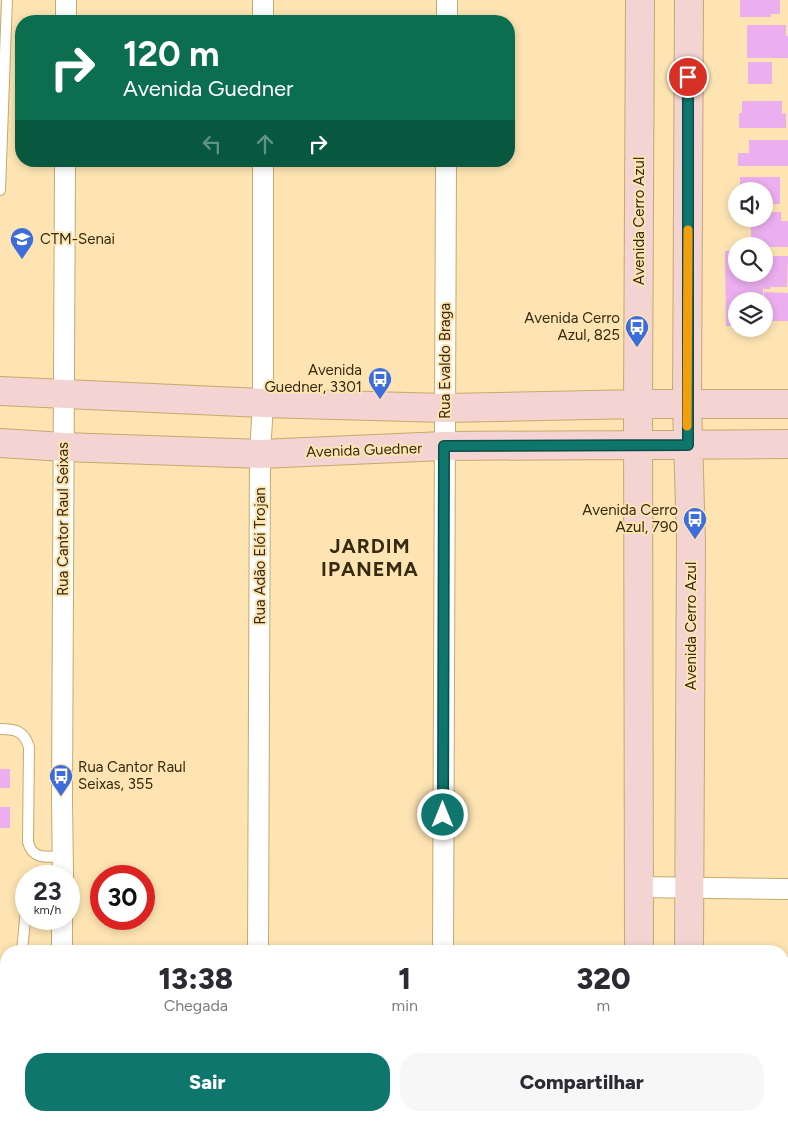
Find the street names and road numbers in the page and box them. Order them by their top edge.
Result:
street label: Avenida Cerro Azul [630,157,648,285]
street label: Rua Evaldo Braga [436,303,454,419]
street label: Avenida Guedner [306,439,422,461]
street label: Rua Cantor Raul Seixas [54,442,72,596]
street label: Rua Adão Elói Trojan [251,487,269,625]
street label: Avenida Cerro Azul [682,562,700,690]

